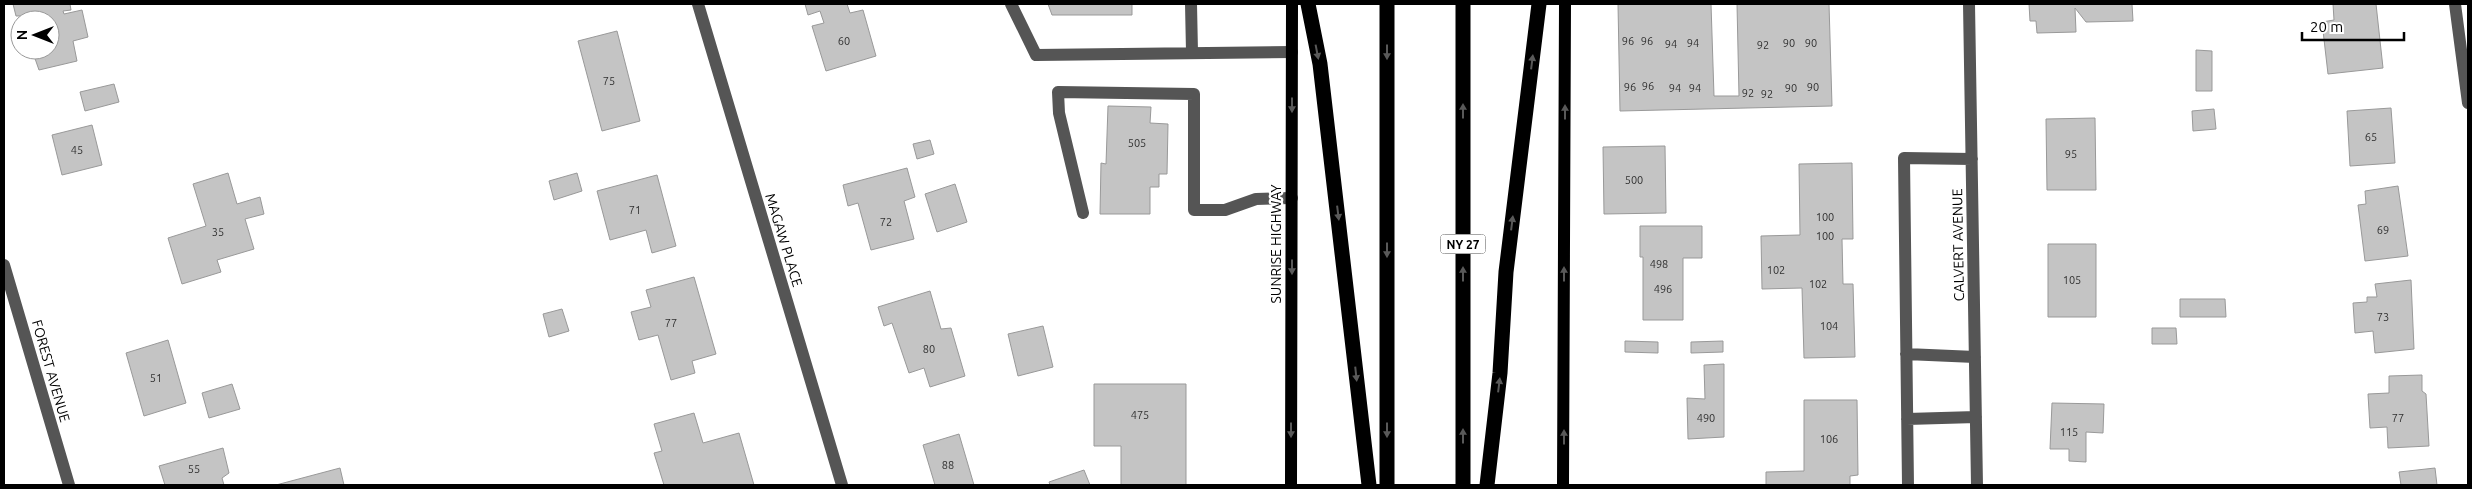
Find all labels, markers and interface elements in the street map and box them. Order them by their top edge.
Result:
north arrow [10,10,60,60]
scale bar [2302,10,2404,42]
text: 20 m [2310,18,2343,35]
text: N [14,30,30,40]
house number: 60 [838,35,850,47]
house number: 96 [1622,35,1634,47]
house number: 96 [1641,35,1653,47]
house number: 94 [1687,37,1699,49]
house number: 90 [1783,37,1795,49]
house number: 90 [1805,37,1817,49]
house number: 94 [1665,38,1677,50]
house number: 92 [1757,39,1769,51]
one-way arrow [1313,44,1321,59]
one-way arrow [1383,45,1391,61]
one-way arrow [1528,53,1536,69]
house number: 75 [603,75,615,87]
house number: 96 [1642,80,1654,92]
house number: 96 [1624,81,1636,93]
house number: 90 [1807,81,1819,93]
house number: 94 [1669,82,1681,94]
house number: 94 [1689,82,1701,94]
house number: 90 [1785,82,1797,94]
house number: 92 [1742,87,1754,99]
house number: 92 [1761,88,1773,100]
one-way arrow [1288,97,1296,113]
one-way arrow [1459,103,1467,119]
one-way arrow [1561,103,1569,119]
house number: 65 [2365,131,2377,143]
house number: 505 [1128,137,1146,149]
house number: 45 [71,144,83,156]
house number: 95 [2065,148,2077,160]
house number: 500 [1625,174,1643,186]
street label: SUNRISE HIGHWAY [1268,185,1284,304]
street label: CALVERT AVENUE [1949,188,1967,302]
street label: MAGAW PLACE [762,191,806,289]
house number: 71 [629,204,641,216]
one-way arrow [1334,205,1342,221]
house number: 100 [1816,211,1834,223]
one-way arrow [1508,215,1516,231]
house number: 72 [880,216,892,228]
house number: 69 [2377,224,2389,236]
house number: 35 [212,226,224,238]
house number: 100 [1816,230,1834,242]
road number: NY 27 [1440,234,1486,253]
one-way arrow [1383,242,1391,258]
house number: 498 [1650,258,1668,270]
one-way arrow [1288,260,1296,276]
house number: 102 [1767,264,1785,276]
one-way arrow [1459,266,1467,282]
one-way arrow [1560,266,1568,282]
house number: 105 [2063,274,2081,286]
house number: 102 [1809,278,1827,290]
house number: 496 [1654,283,1672,295]
house number: 73 [2377,311,2389,323]
house number: 77 [665,317,677,329]
street label: FOREST AVENUE [29,318,73,424]
house number: 104 [1820,320,1838,332]
house number: 80 [923,343,935,355]
one-way arrow [1352,367,1360,383]
house number: 51 [150,372,162,384]
one-way arrow [1495,376,1503,392]
house number: 475 [1131,409,1149,421]
house number: 490 [1697,412,1715,424]
house number: 77 [2392,412,2404,424]
one-way arrow [1287,422,1295,438]
one-way arrow [1383,422,1391,438]
house number: 115 [2060,426,2078,438]
one-way arrow [1459,428,1467,444]
one-way arrow [1560,428,1568,444]
house number: 106 [1820,433,1838,445]
house number: 88 [942,459,954,471]
house number: 55 [188,463,200,475]

